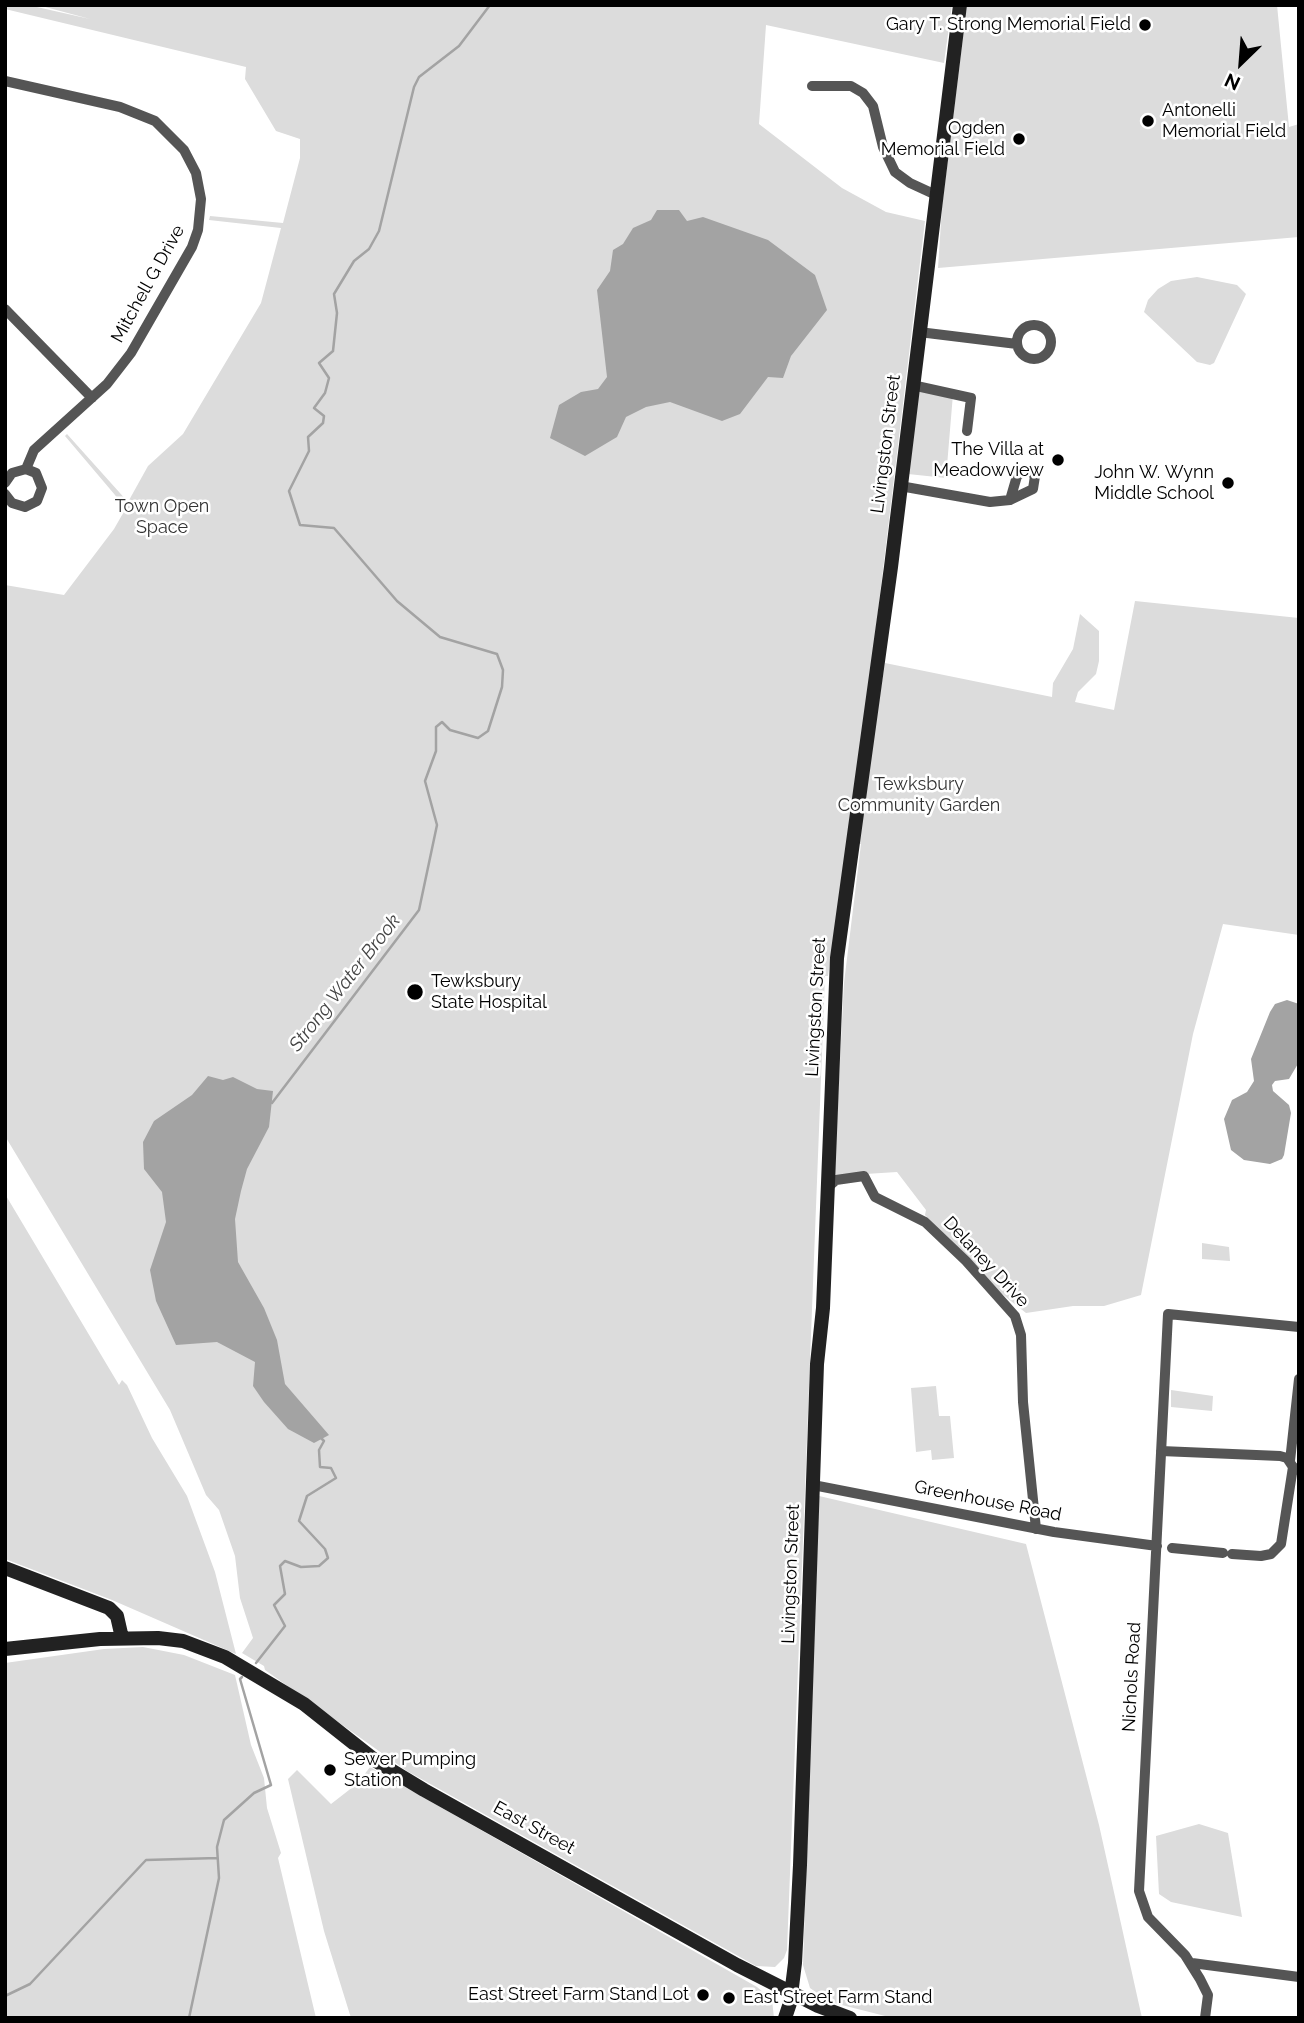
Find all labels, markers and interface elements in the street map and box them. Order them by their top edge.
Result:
place label: Gary T. Strong Memorial Field [886,14,1131,36]
marker: Gary T. Strong Memorial Field [1137,17,1153,33]
north arrow [1206,28,1276,98]
text: N [1221,69,1243,95]
place label: Antonelli Memorial Field [1162,100,1286,142]
marker: Antonelli Memorial Field [1140,113,1156,129]
place label: Ogden Memorial Field [881,118,1005,160]
marker: Ogden Memorial Field [1011,131,1027,147]
street label: Mitchell G Drive [107,221,189,347]
street label: Livingston Street [867,373,905,515]
place label: The Villa at Meadowview [933,439,1044,482]
marker: The Villa at Meadowview [1050,452,1066,468]
place label: John W. Wynn Middle School [1094,462,1214,504]
marker: John W. Wynn Middle School [1220,475,1236,491]
park label: Town Open Space [115,496,209,538]
park label: Tewksbury Community Garden [838,774,1000,816]
water label: Strong Water Brook [284,910,406,1056]
street label: Livingston Street [802,937,830,1077]
place label: Tewksbury State Hospital [431,971,547,1014]
marker: Tewksbury State Hospital [405,982,425,1002]
street label: Delaney Drive [938,1212,1034,1312]
street label: Greenhouse Road [913,1476,1063,1526]
street label: Livingston Street [778,1504,804,1644]
street label: Nichols Road [1118,1621,1146,1733]
place label: Sewer Pumping Station [344,1749,476,1792]
marker: Sewer Pumping Station [322,1762,338,1778]
street label: East Street [489,1797,579,1859]
place label: East Street Farm Stand Lot [468,1984,689,2006]
marker: East Street Farm Stand Lot [695,1987,711,2003]
place label: East Street Farm Stand [743,1987,933,2009]
marker: East Street Farm Stand [721,1990,737,2006]

